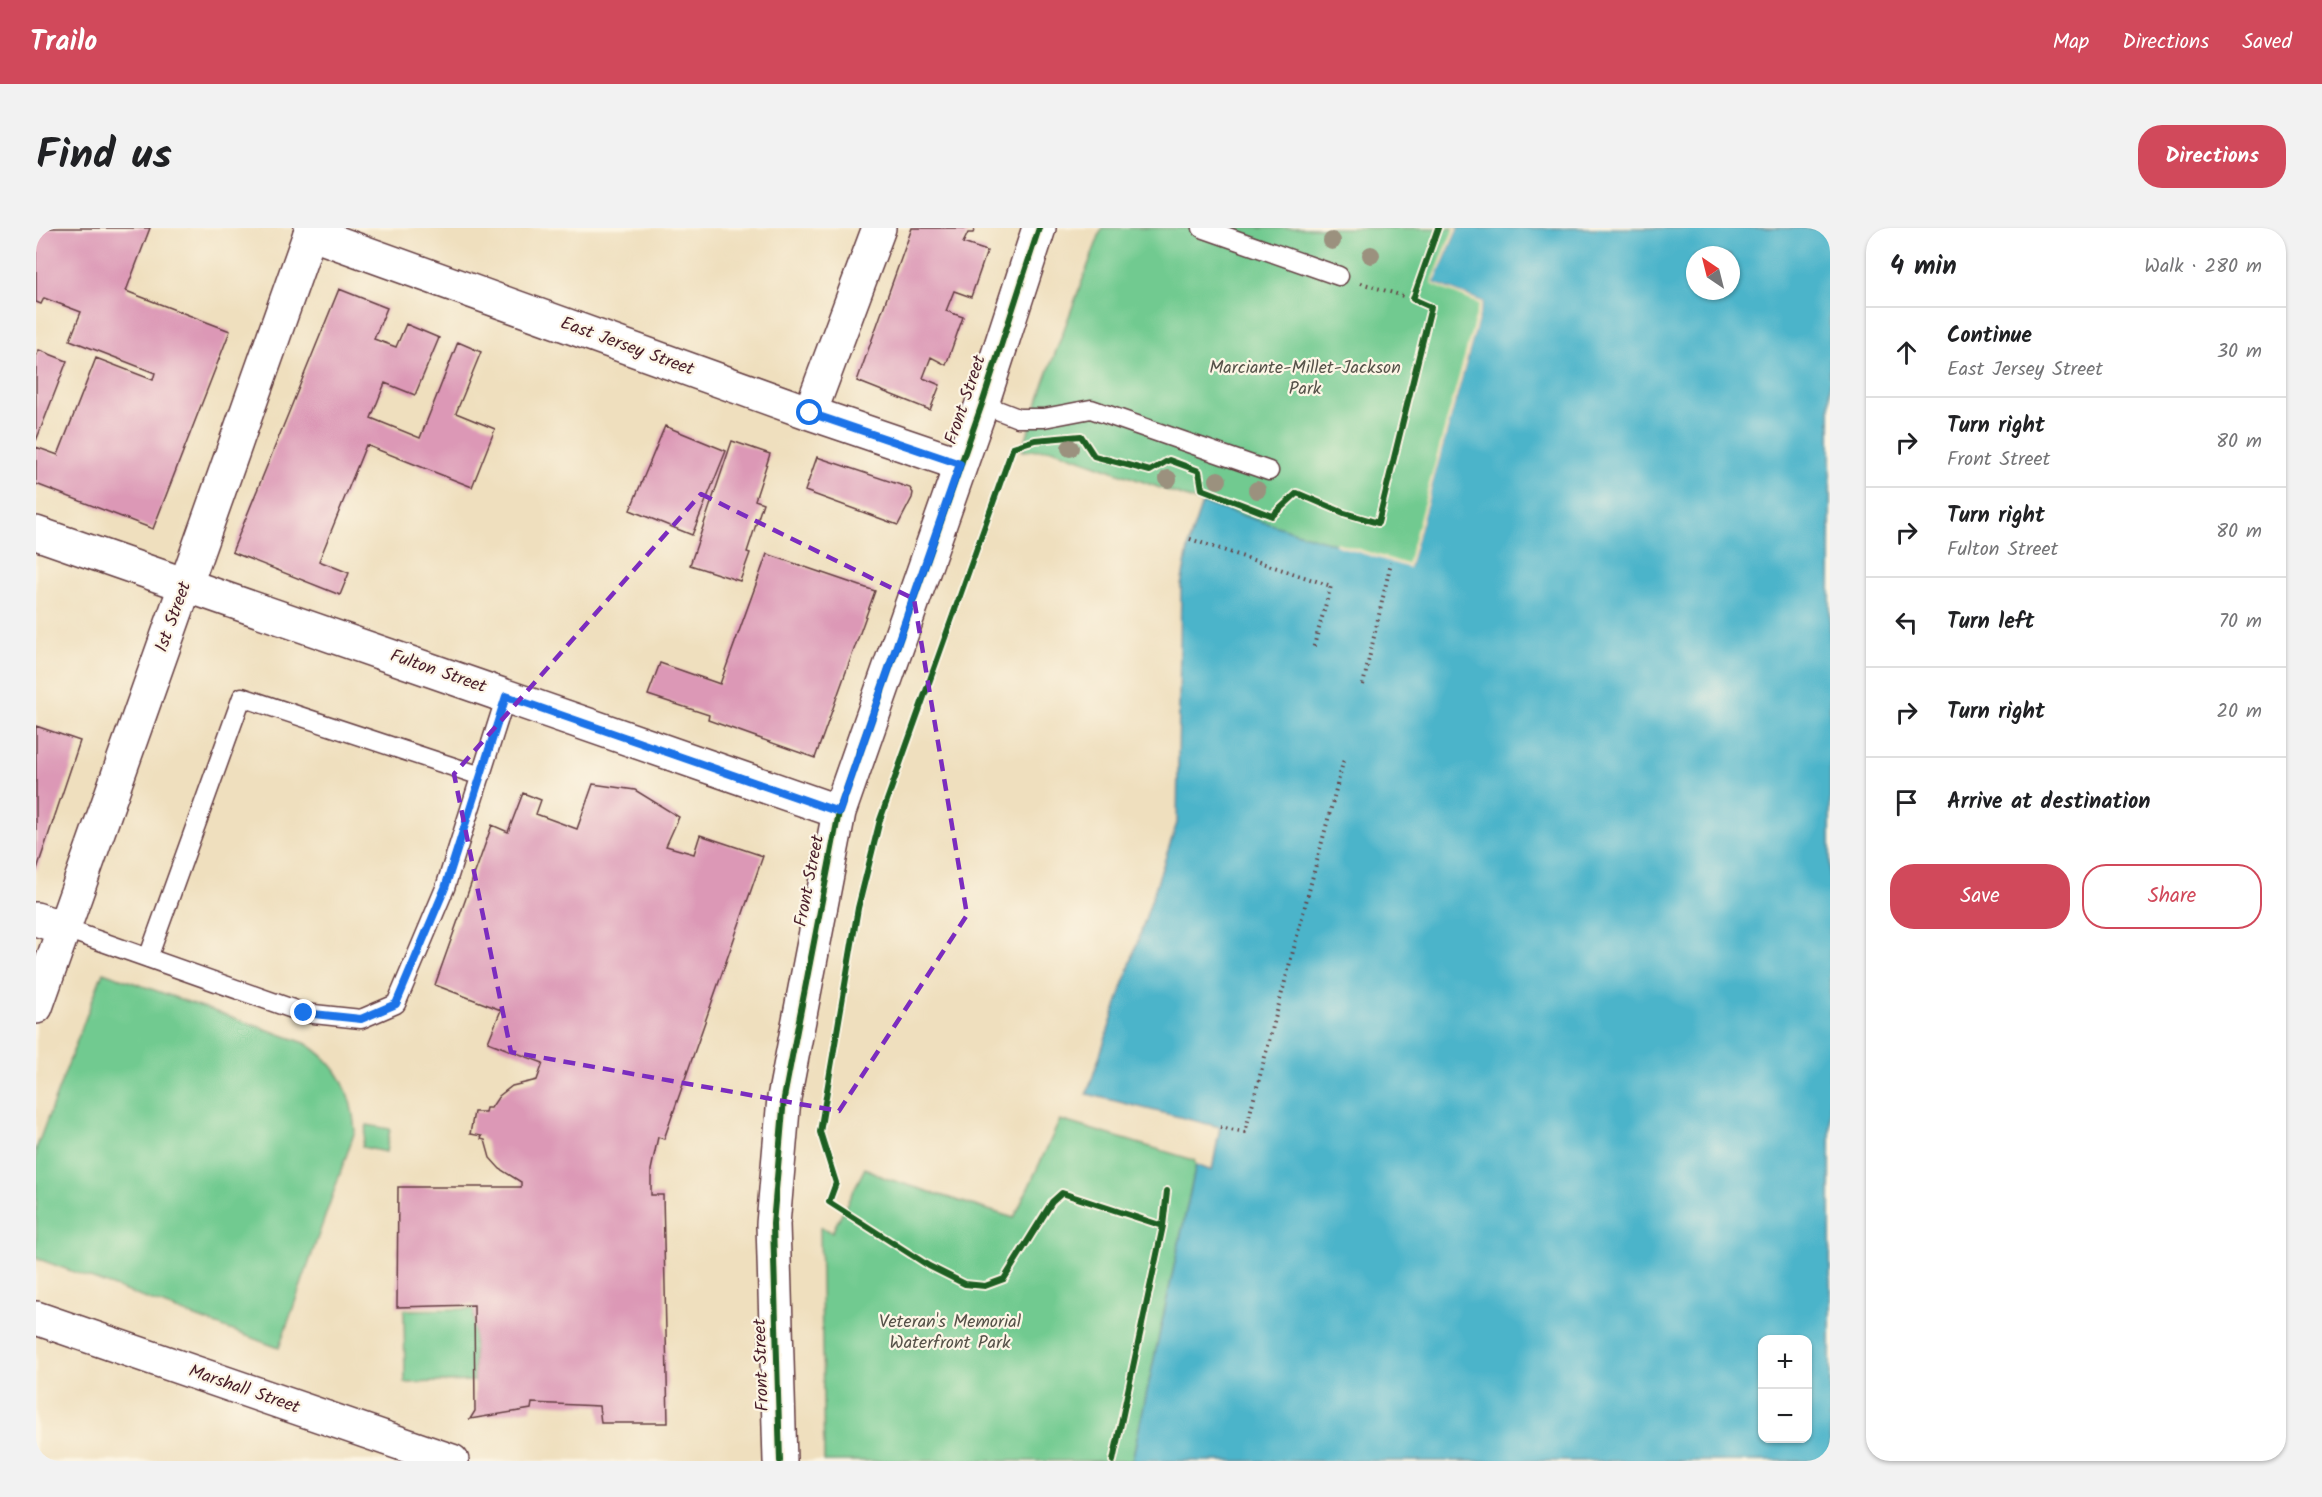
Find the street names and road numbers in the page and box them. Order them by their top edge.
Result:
street label: East Jersey Street [556,309,699,385]
street label: Front Street [937,350,995,449]
street label: 1st Street [148,577,200,656]
street label: Fulton Street [386,642,491,702]
street label: Front Street [787,832,833,929]
street label: Front Street [746,1317,778,1412]
street label: Marshall Street [184,1357,305,1423]

